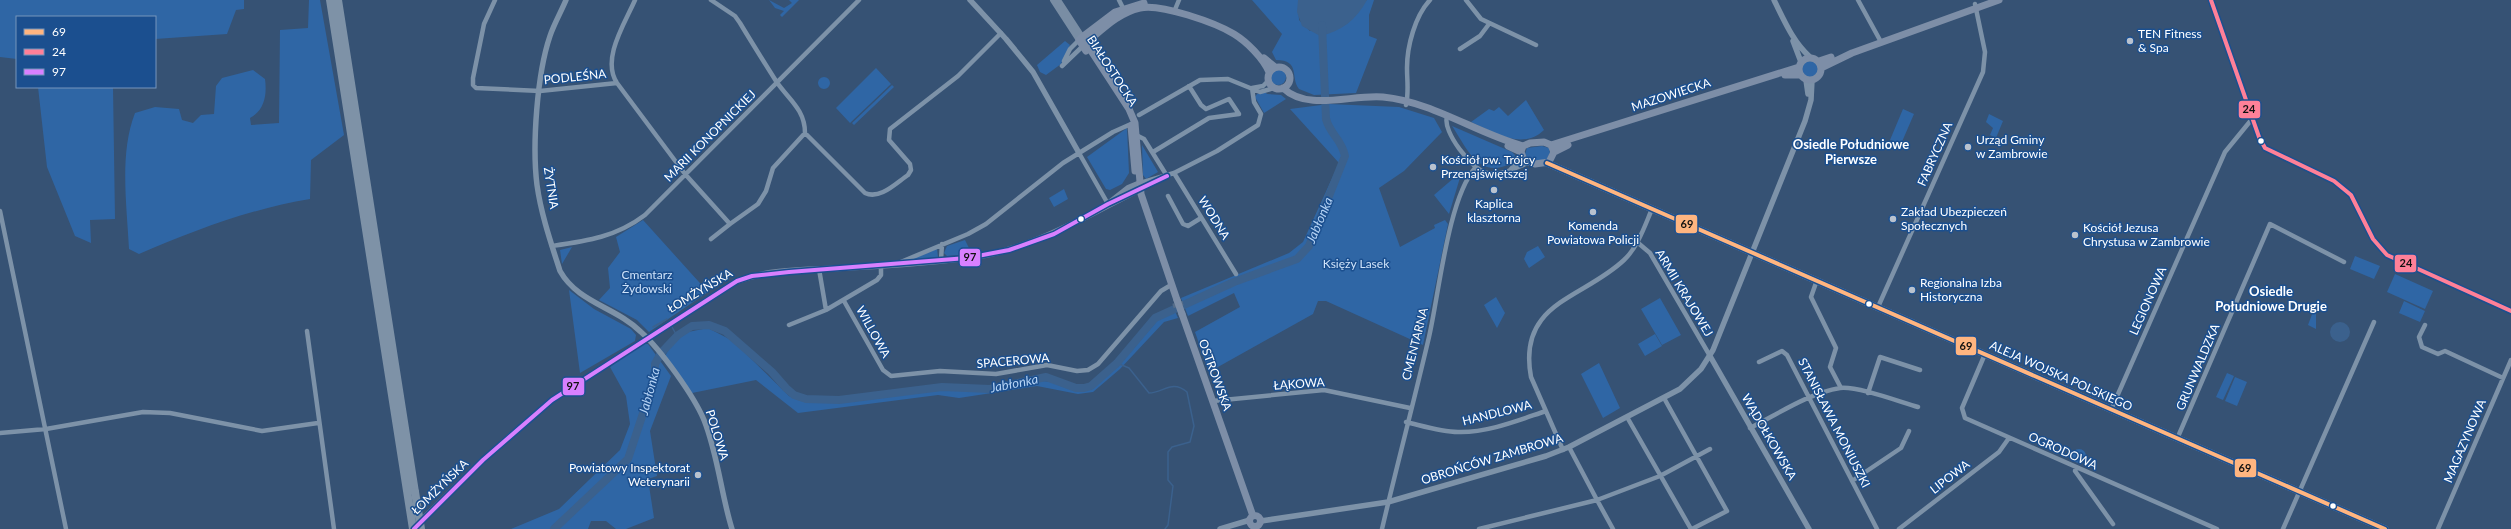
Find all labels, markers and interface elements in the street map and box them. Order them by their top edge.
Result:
legend [16,16,156,88]
text: 69 [52,24,66,39]
place label: TEN Fitness & Spa [2138,26,2202,55]
street label: BIAŁOSTOCKA [1084,32,1141,110]
marker: TEN Fitness & Spa [2125,36,2135,46]
text: 24 [52,44,66,59]
text: 97 [52,64,66,79]
street label: PODLEŚNA [543,66,608,87]
street label: MAZOWIECKA [1629,74,1713,114]
street label: MARII KONOPNICKIEJ [661,87,759,185]
line badge: 24 [2238,100,2261,119]
text: 24 [2243,102,2256,115]
street label: FABRYCZNA [1914,119,1956,188]
place label: Urząd Gminy w Zambrowie [1976,132,2047,161]
district label: Osiedle Południowe Pierwsze [1793,136,1909,167]
unlabelled marker [2256,136,2266,146]
marker: Urząd Gminy w Zambrowie [1963,142,1973,152]
place label: Kościół pw. Trójcy Przenajświętszej [1441,152,1536,181]
marker: Kościół pw. Trójcy Przenajświętszej [1428,162,1438,172]
street label: ŻYTNIA [541,166,562,211]
marker: Kaplica klasztorna [1489,185,1499,195]
street label: WODNA [1195,193,1234,243]
water label: Jabłonka [1302,194,1336,246]
place label: Kaplica klasztorna [1467,196,1521,225]
place label: Zakład Ubezpieczeń Społecznych [1901,204,2007,233]
marker: Komenda Powiatowa Policji [1588,207,1598,217]
unlabelled marker [1076,214,1086,224]
line badge: 69 [1675,214,1698,234]
marker: Zakład Ubezpieczeń Społecznych [1888,214,1898,224]
text: 69 [1681,217,1693,230]
place label: Komenda Powiatowa Policji [1547,218,1639,247]
place label: Kościół Jezusa Chrystusa w Zambrowie [2083,220,2210,249]
marker: Kościół Jezusa Chrystusa w Zambrowie [2070,230,2080,240]
street label: ARMII KRAJOWEJ [1652,246,1716,339]
line badge: 97 [959,248,981,267]
text: 97 [964,250,976,263]
line badge: 24 [2394,254,2417,273]
park label: Księży Lasek [1323,256,1390,271]
text: 24 [2400,256,2413,269]
street label: LEGIONOWA [2126,263,2170,337]
street label: ŁOMŻYŃSKA [665,265,736,316]
park label: Cmentarz Żydowski [622,267,673,296]
place label: Regionalna Izba Historyczna [1920,275,2002,304]
district label: Osiedle Południowe Drugie [2215,283,2327,314]
marker: Regionalna Izba Historyczna [1907,285,1917,295]
unlabelled marker [1864,299,1874,309]
street label: WILLOWA [853,303,894,361]
street label: CMENTARNA [1398,305,1431,382]
street label: GRUNWALDZKA [2173,320,2223,412]
line badge: 69 [1955,336,1977,356]
street label: OSTROWSKA [1196,337,1236,413]
street label: ALEJA WOJSKA POLSKIEGO [1988,337,2135,414]
text: 69 [1960,339,1972,352]
street label: SPACEROWA [976,350,1051,371]
street label: STANISŁAWA MONIUSZKI [1795,355,1874,490]
water label: Jabłonka [635,365,663,417]
water label: Jabłonka [988,370,1040,396]
street label: ŁĄKOWA [1273,374,1326,393]
line badge: 97 [562,377,585,396]
text: 97 [567,379,579,392]
street label: WĄDOŁKOWSKA [1739,391,1801,483]
street label: HANDLOWA [1461,396,1534,428]
street label: MAGAZYNOWA [2440,396,2489,485]
street label: POLOWA [703,408,733,463]
street label: OGRODOWA [2026,429,2101,473]
street label: OBROŃCÓW ZAMBROWA [1419,430,1565,487]
street label: ŁOMŻYŃSKA [408,455,472,517]
street label: LIPOWA [1927,456,1973,497]
line badge: 69 [2234,458,2257,478]
place label: Powiatowy Inspektorat Weterynarii [569,460,691,489]
text: 69 [2239,461,2251,474]
marker: Powiatowy Inspektorat Weterynarii [693,470,703,480]
unlabelled marker [2328,501,2338,511]

